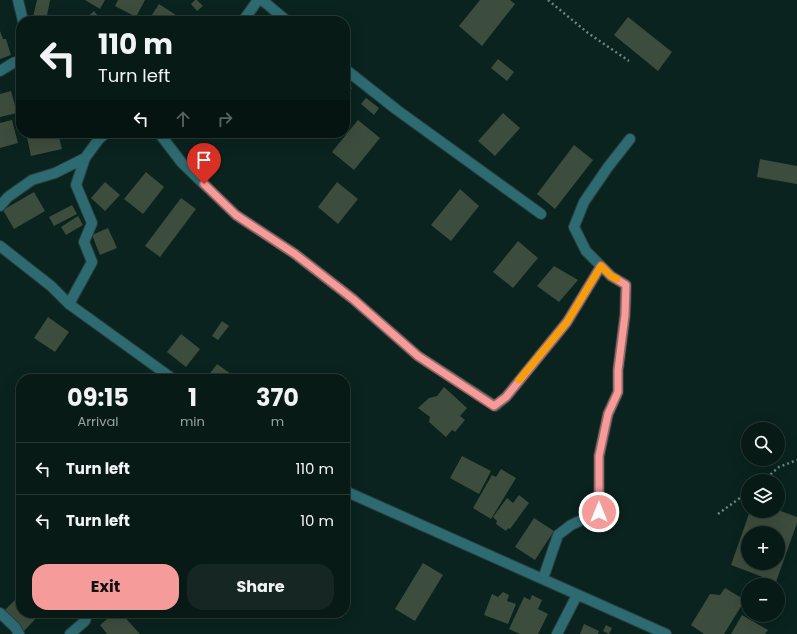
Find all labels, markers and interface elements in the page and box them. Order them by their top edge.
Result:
text: 110 m [98,25,173,64]
icon: left [32,32,84,84]
text: Turn left [98,63,170,88]
icon: left [130,108,152,130]
icon: ahead [172,108,194,130]
icon: right [214,108,236,130]
pin [187,143,221,184]
icon: arrive [193,149,215,171]
text: 09:15 [67,381,129,414]
text: 1 [188,381,197,414]
text: 370 [256,381,299,414]
text: Arrival [78,412,118,431]
text: min [180,412,205,431]
text: m [271,412,284,431]
map controls [741,422,785,622]
button: search [741,422,785,466]
icon: left [32,458,54,480]
text: Turn left [66,458,130,479]
text: 110 m [296,458,334,479]
button: layers [741,474,785,518]
position arrow [578,491,620,533]
icon: left [32,510,54,532]
text: Turn left [66,510,130,531]
text: 10 m [300,510,334,531]
button: + [741,526,785,570]
button: Exit [32,564,179,610]
button: Share [187,564,334,610]
button: − [741,578,785,622]

